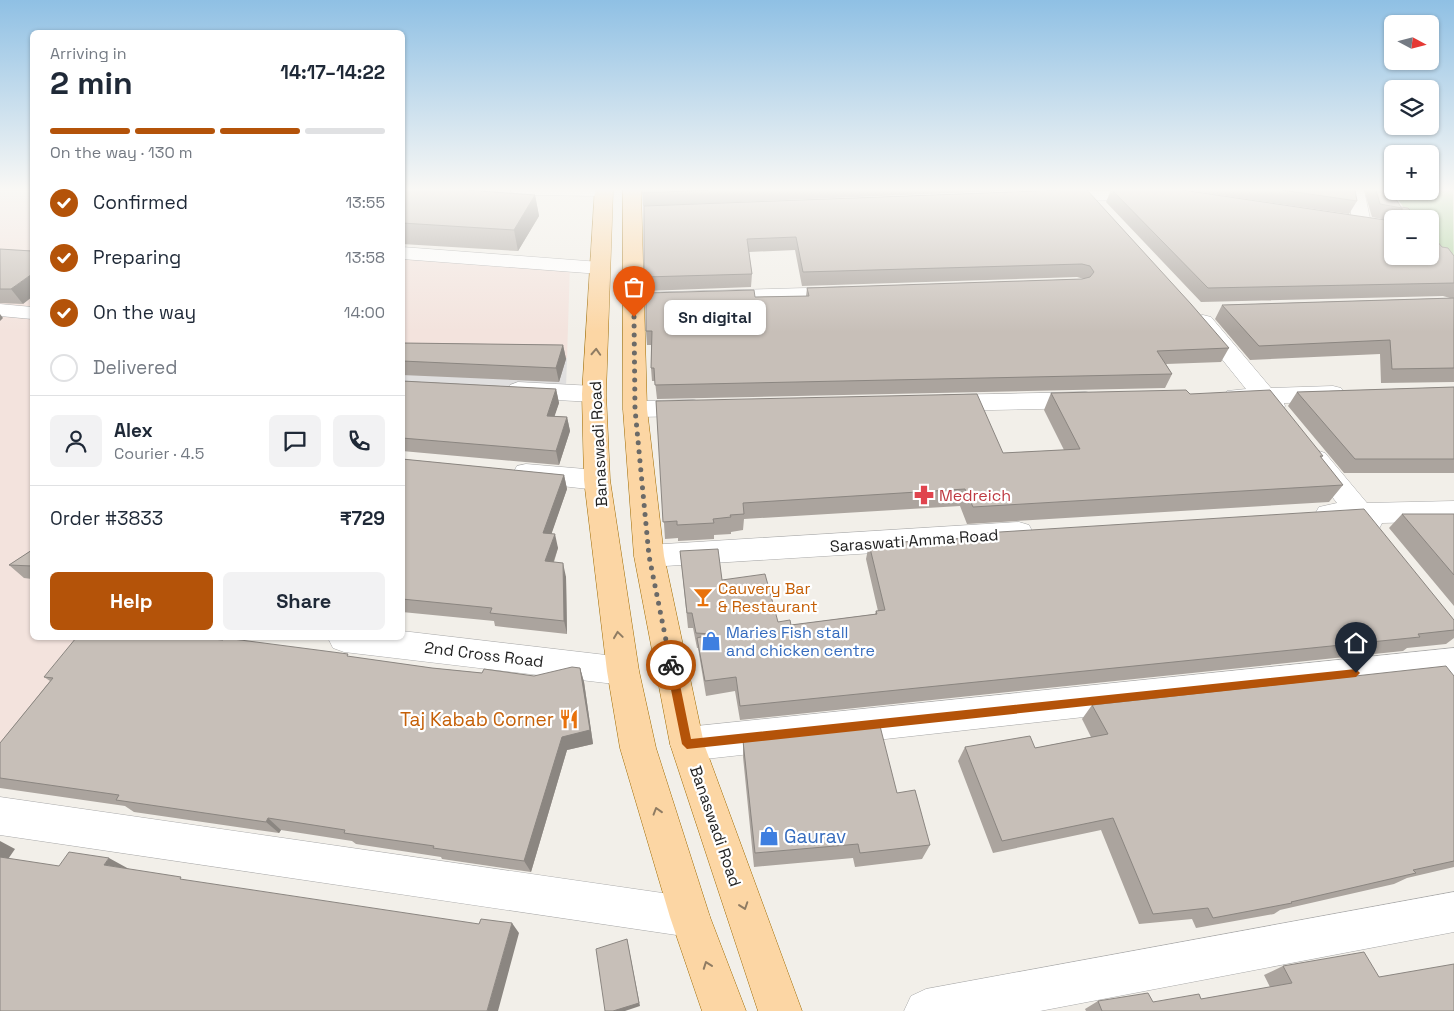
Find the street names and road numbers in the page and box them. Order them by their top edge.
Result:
street label: Banaswadi Road [585,380,612,508]
street label: Saraswati Amma Road [829,524,999,557]
street label: 2nd Cross Road [423,637,545,672]
street label: Banaswadi Road [685,763,746,889]

